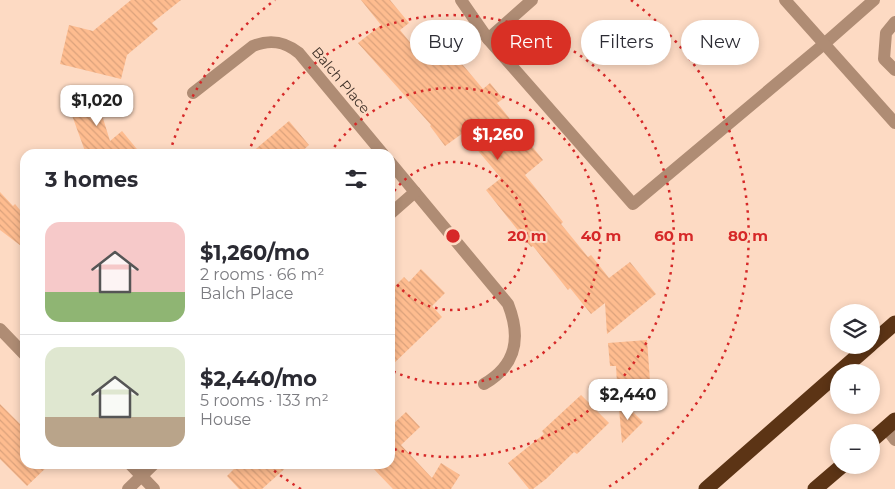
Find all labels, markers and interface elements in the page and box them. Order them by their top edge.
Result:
chip: Buy [410,20,481,65]
chip: Rent [491,20,571,65]
chip: Filters [581,20,671,65]
chip: New [681,20,759,65]
street label: Balch Place [308,43,374,117]
pin: $1,020 [56,84,138,127]
text: $1,020 [71,91,123,110]
pin: $1,260 [457,119,539,161]
text: $1,260 [472,125,524,144]
icon: filters [342,165,370,193]
text: 3 homes [45,167,138,192]
text: 20 m [507,226,547,245]
text: 40 m [581,226,621,245]
text: 60 m [654,226,694,245]
text: 80 m [728,226,768,245]
centre of rings [444,227,462,245]
text: $1,260/mo [200,240,310,265]
icon: home [85,242,145,302]
text: 2 rooms · 66 m² [200,265,324,284]
text: Balch Place [200,284,293,303]
map controls [830,304,880,474]
button: layers [830,304,880,354]
button: + [830,364,880,414]
text: $2,440/mo [200,366,317,391]
icon: home [85,367,145,427]
pin: $2,440 [587,378,669,421]
text: $2,440 [600,385,656,404]
text: 5 rooms · 133 m² [200,391,329,410]
text: House [200,410,251,429]
button: − [830,424,880,474]

